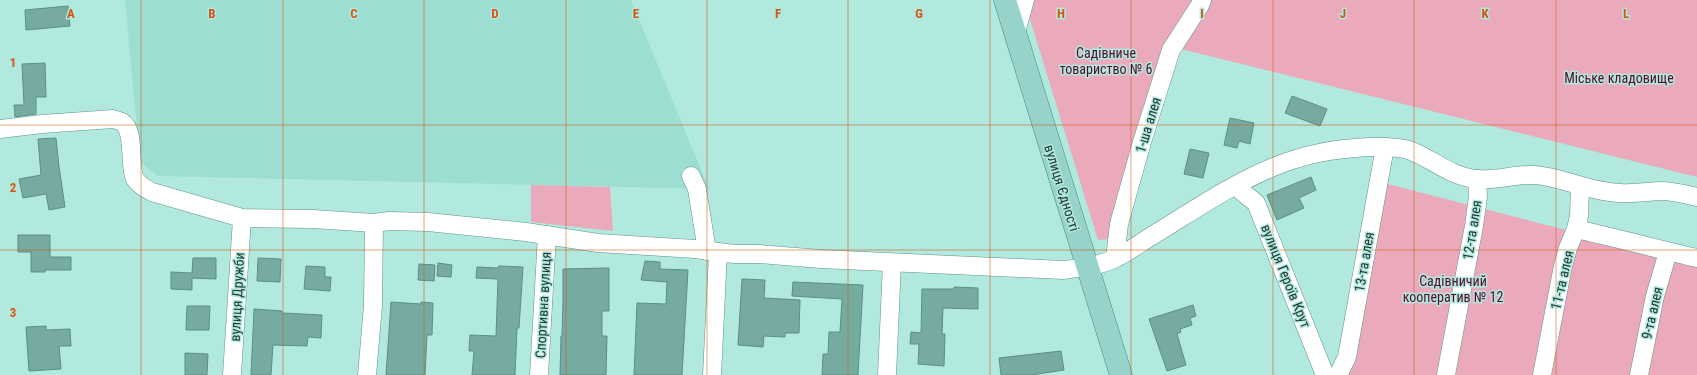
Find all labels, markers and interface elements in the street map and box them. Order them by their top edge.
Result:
text: A [67,6,75,21]
text: B [208,6,216,21]
text: C [350,6,358,21]
text: D [491,6,499,21]
text: E [633,6,640,21]
text: F [775,6,781,21]
text: G [915,6,923,21]
text: H [1057,6,1065,21]
text: I [1200,6,1204,21]
text: J [1340,6,1346,21]
text: K [1481,6,1489,21]
text: L [1623,6,1629,21]
park label: Садівниче товариство № 6 [1060,45,1152,77]
text: 1 [10,55,16,70]
park label: Міське кладовище [1564,70,1674,86]
street label: 1-ша алея [1132,95,1164,155]
street label: вулиця Єдності [1041,143,1083,233]
text: 2 [10,180,17,195]
street label: 12-та алея [1459,199,1485,261]
street label: вулиця Героїв Крут [1258,222,1314,330]
street label: 13-та алея [1351,231,1377,293]
street label: 11-та алея [1547,249,1577,311]
street label: Спортивна вулиця [532,251,554,359]
street label: вулиця Дружби [227,252,247,342]
park label: Садівничий кооператив № 12 [1403,273,1503,305]
street label: 9-та алея [1638,285,1666,341]
text: 3 [10,305,16,320]

